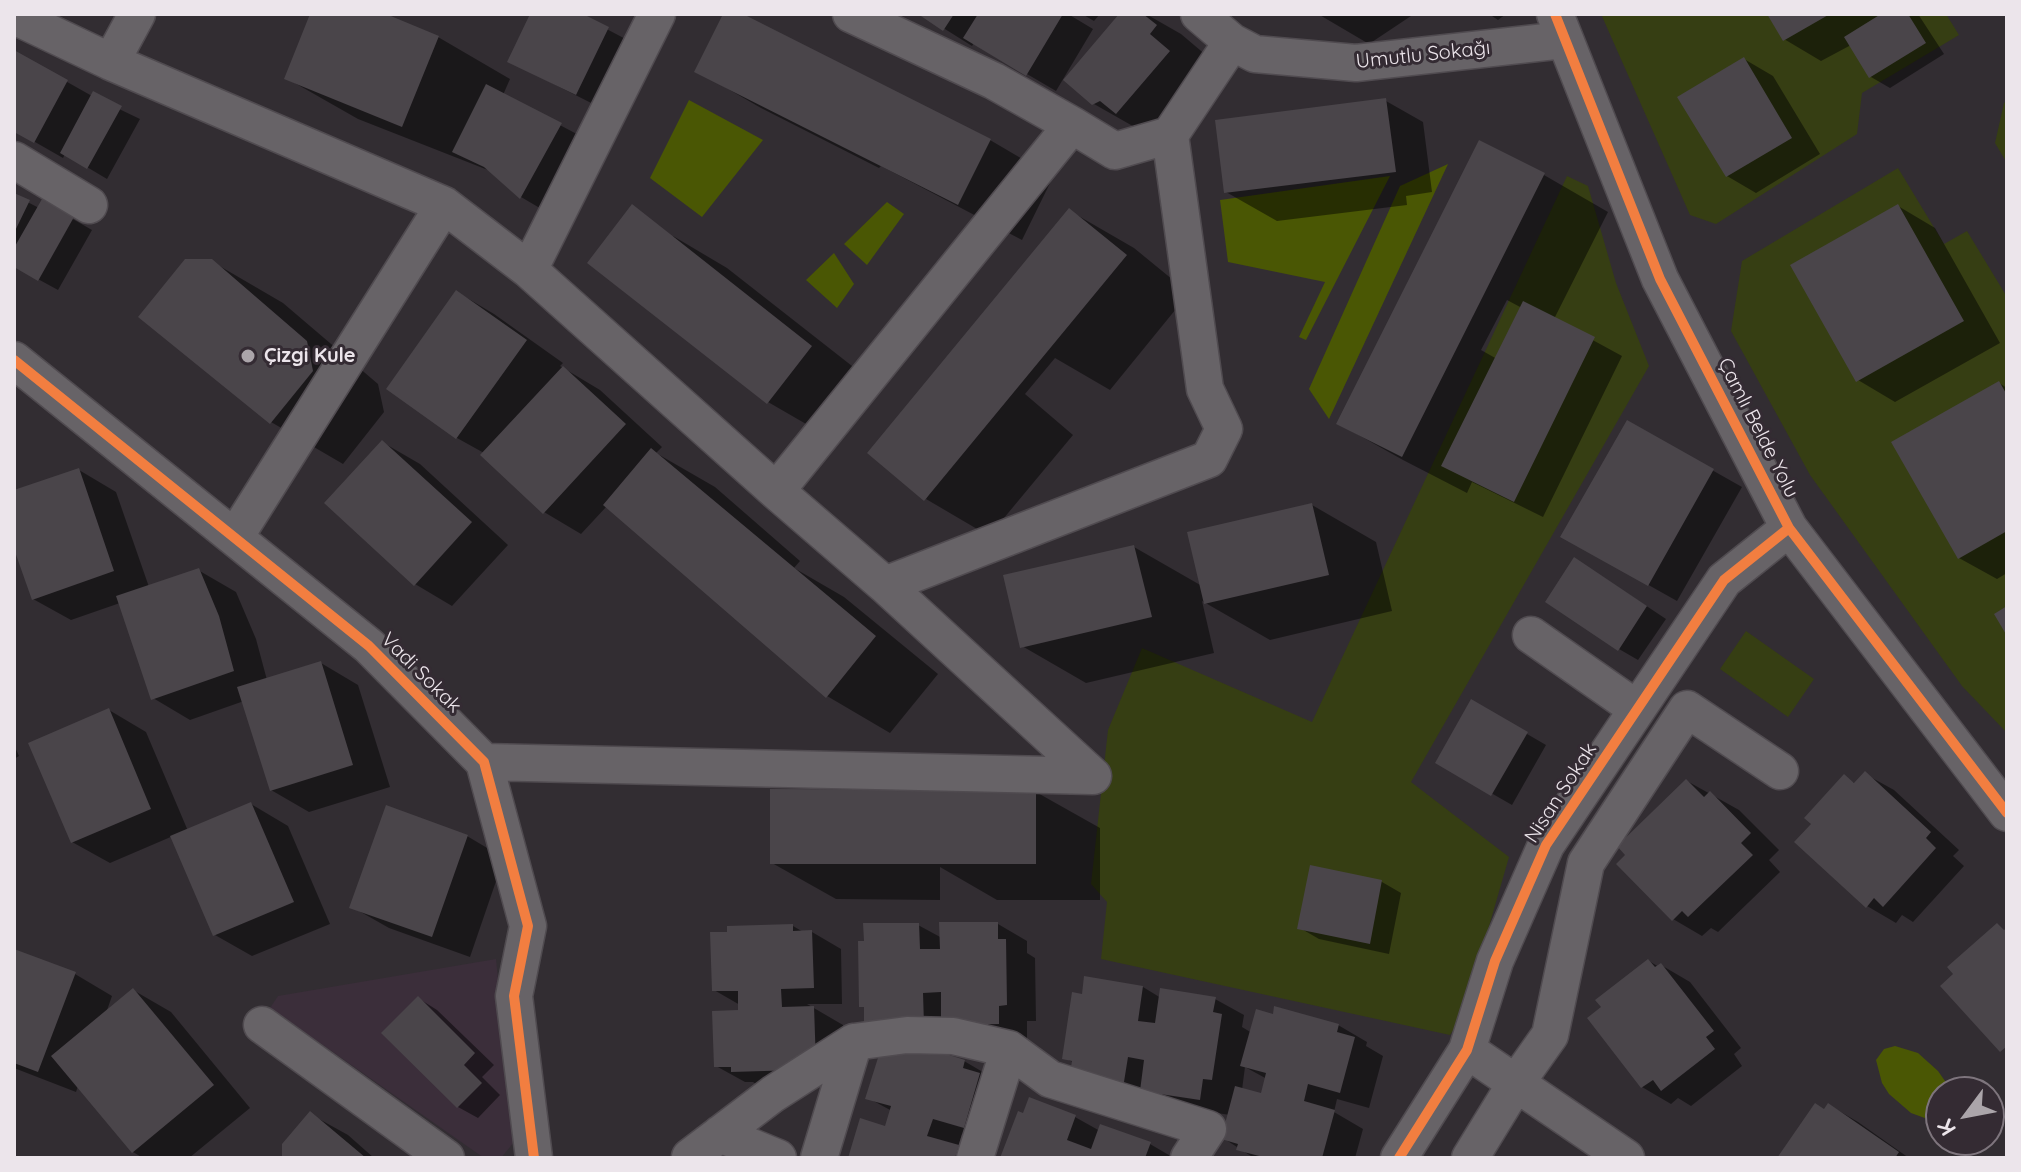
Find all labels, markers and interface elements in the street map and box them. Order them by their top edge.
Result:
street label: Umutlu Sokağı [1355,36,1491,74]
place label: Çizgi Kule [264,344,356,368]
marker: Çizgi Kule [239,347,257,365]
street label: Çamlı Belde Yolu [1712,354,1804,502]
street label: Vadi Sokak [376,628,466,718]
street label: Nisan Sokak [1520,739,1602,847]
north arrow [1925,1076,2005,1156]
text: K [1931,1114,1962,1141]

